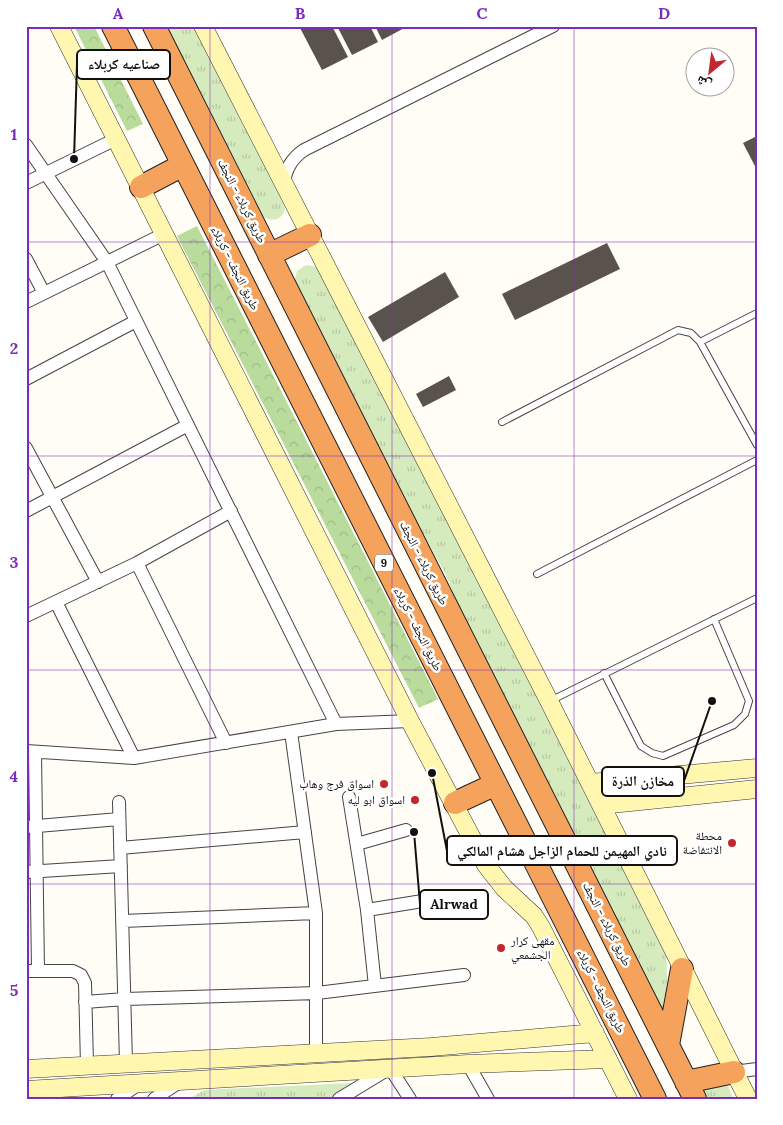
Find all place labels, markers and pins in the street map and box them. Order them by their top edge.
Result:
callout: صناعيه كربلاء [77,50,170,79]
callout: مخازن الذرة [602,767,684,796]
place label: اسواق فرج وهاب [299,776,374,791]
marker: اسواق فرج وهاب [378,778,390,790]
place label: اسواق ابو ليه [348,792,405,807]
marker: اسواق ابو ليه [409,794,421,806]
place label: محطة الانتفاضة [683,828,722,857]
callout: نادي المهيمن للحمام الزاجل هشام المالكي [447,836,677,865]
marker: محطة الانتفاضة [726,837,738,849]
callout: Alrwad [420,890,488,919]
place label: مقهى كرار الجشمعي [510,933,554,965]
marker: مقهى كرار الجشمعي [495,942,507,954]

